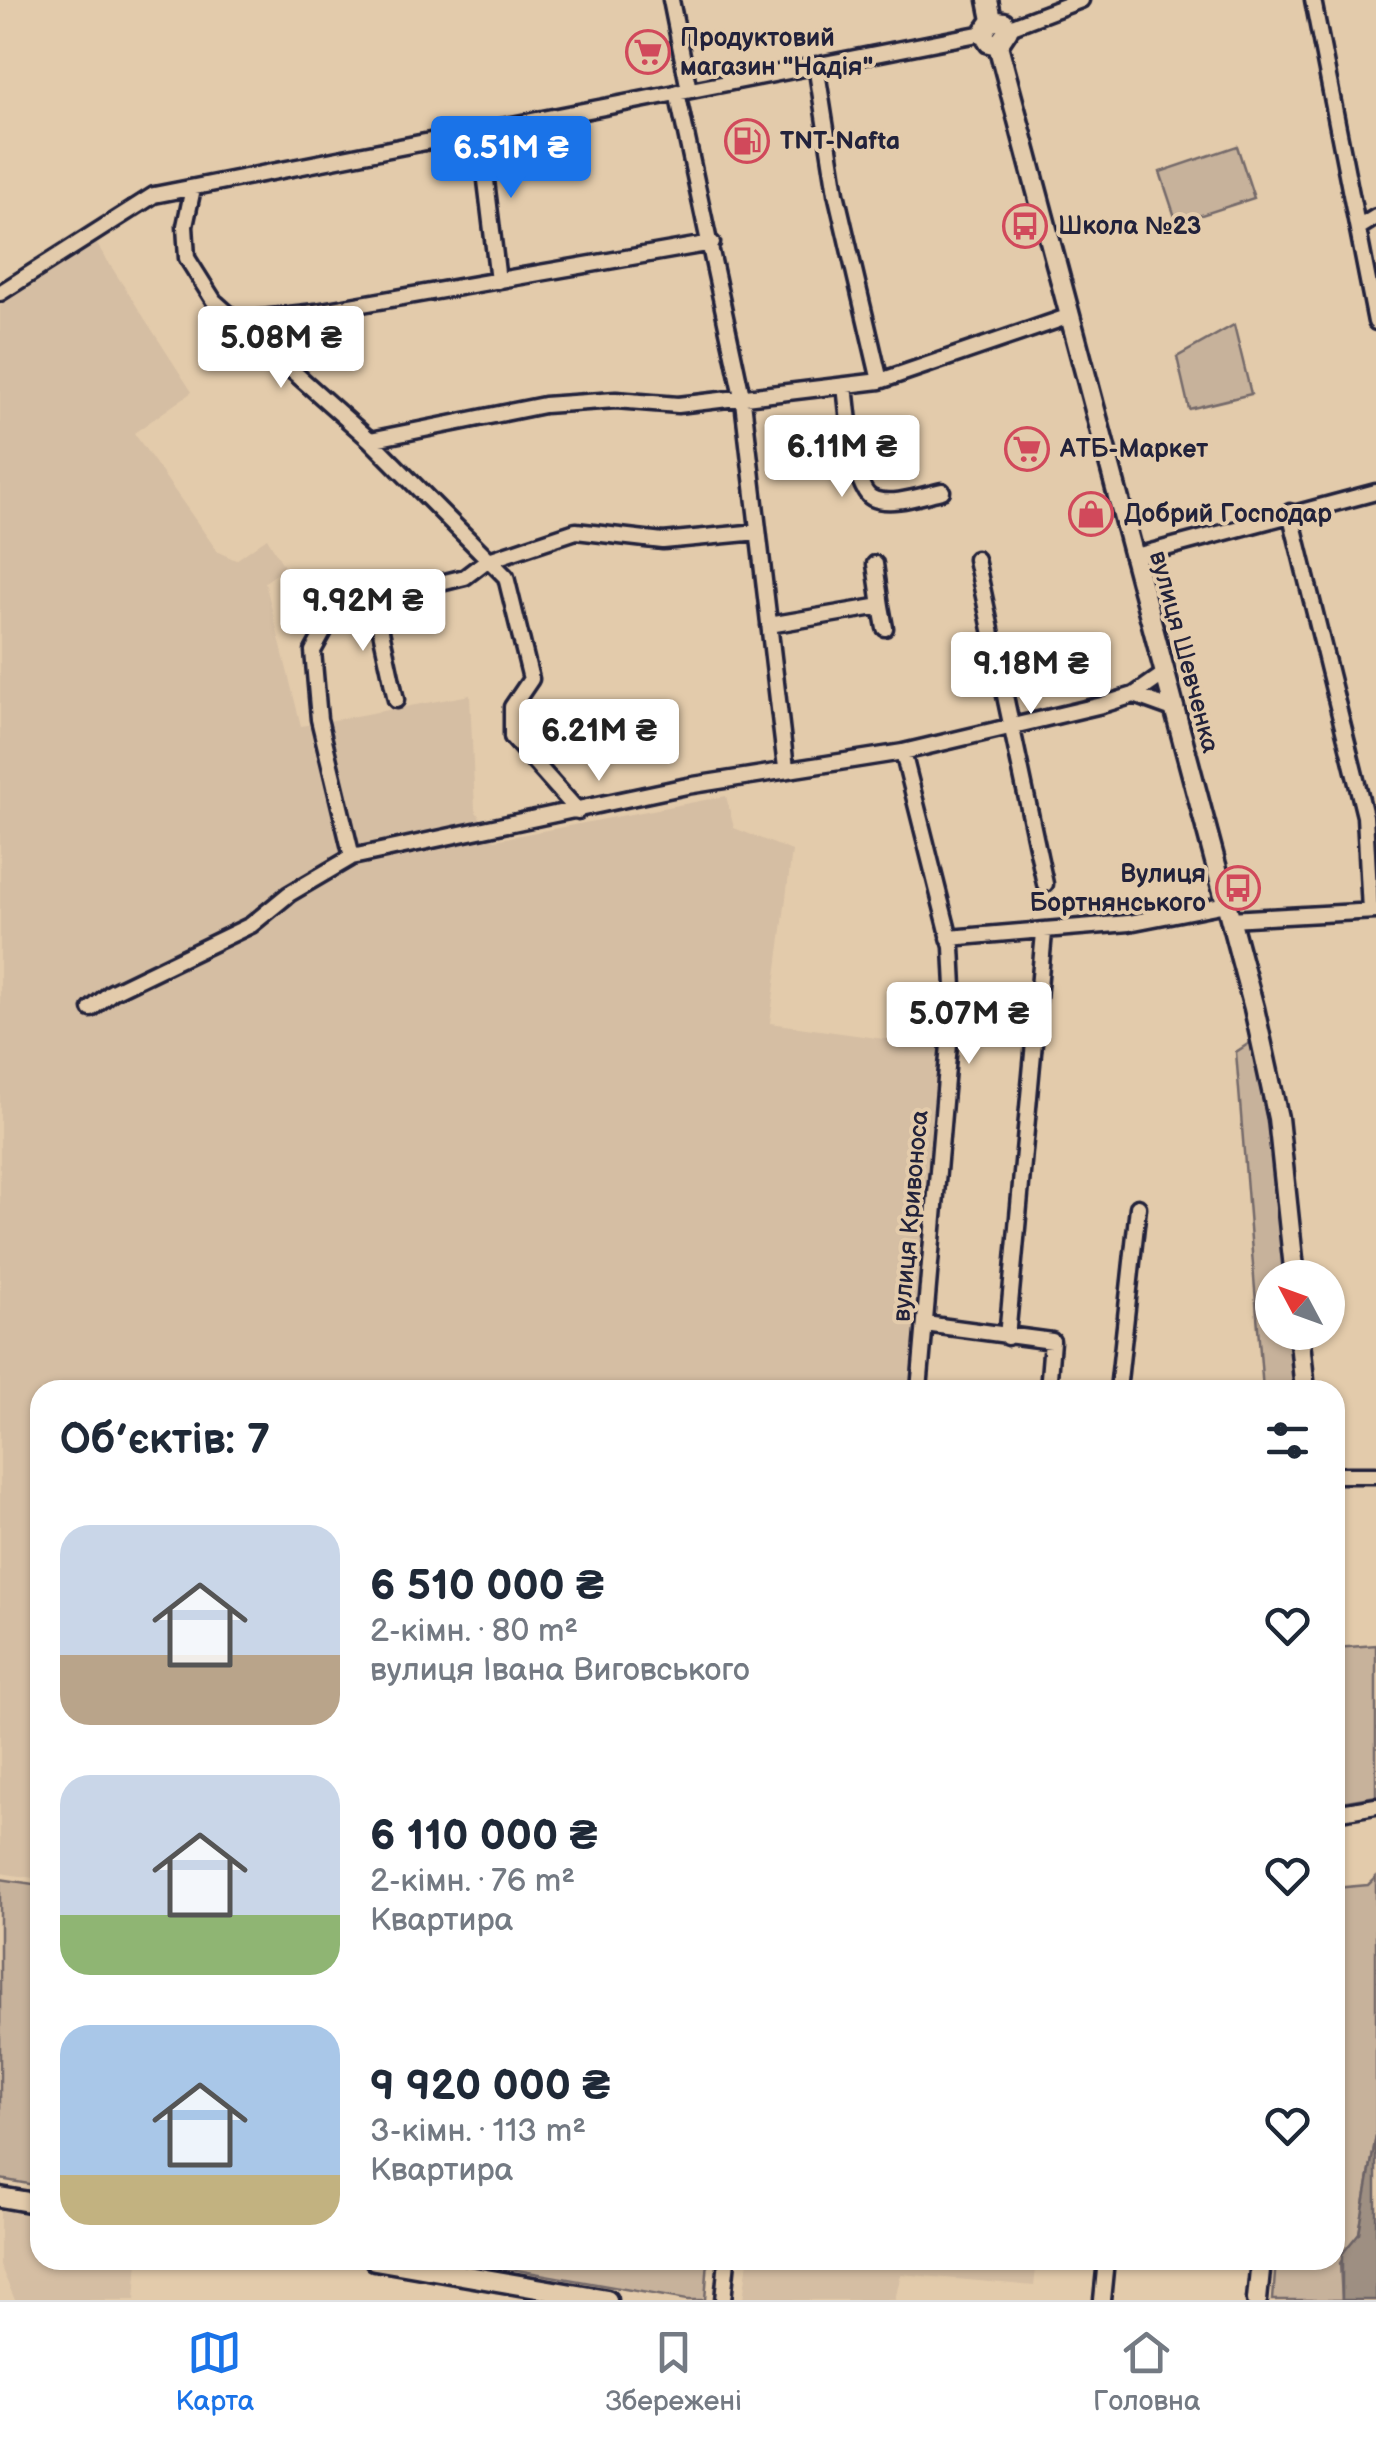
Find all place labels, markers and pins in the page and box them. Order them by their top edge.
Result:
place label: Продуктовий магазин "Надія" [680,23,873,83]
supermarket icon: Продуктовий магазин "Надія" [625,29,671,75]
pin: 6.51M ₴ [419,116,603,201]
fuel station icon: TNT-Nafta [724,118,770,164]
place label: TNT-Nafta [780,126,900,157]
bus stop icon: Школа №23 [1002,203,1048,249]
place label: Школа №23 [1058,211,1201,242]
pin: 5.08M ₴ [189,306,373,391]
pin: 6.11M ₴ [750,415,934,500]
supermarket icon: АТБ-Маркет [1004,426,1050,472]
place label: АТБ-Маркет [1059,434,1208,465]
shop icon: Добрий Господар [1068,491,1114,537]
place label: Добрий Господар [1124,499,1332,530]
pin: 9.92M ₴ [271,569,455,654]
pin: 9.18M ₴ [939,632,1123,717]
pin: 6.21M ₴ [507,699,691,784]
place label: Вулиця Бортнянського [1030,859,1206,919]
bus stop icon: Вулиця Бортнянського [1215,865,1261,911]
pin: 5.07M ₴ [877,982,1061,1067]

